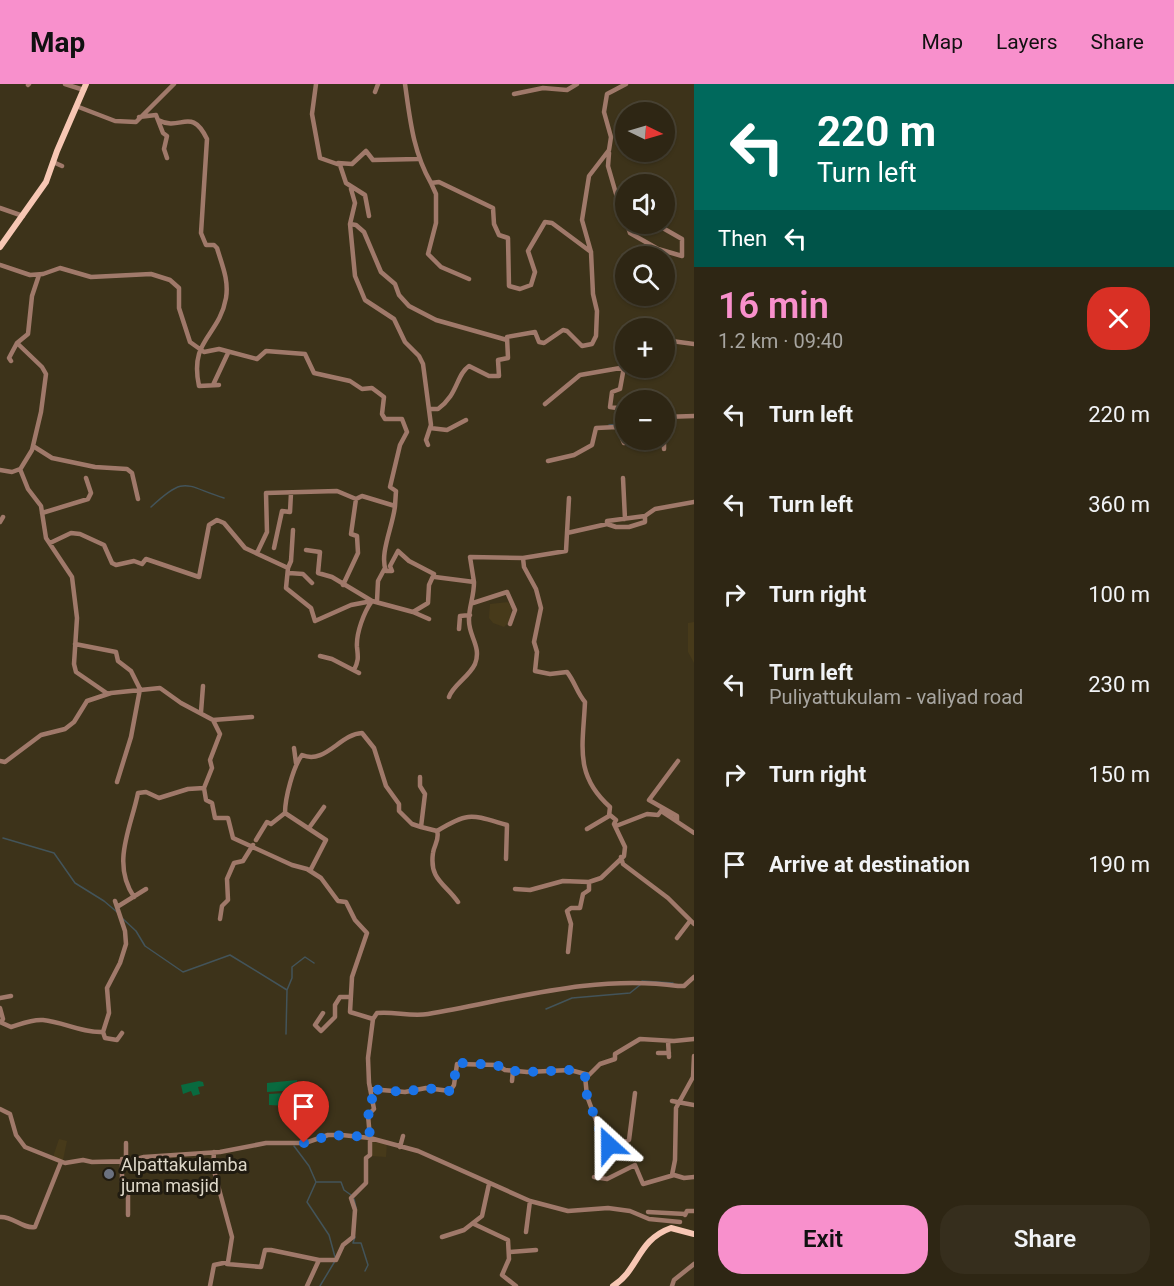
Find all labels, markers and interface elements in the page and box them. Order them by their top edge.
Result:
text: Map [30,26,85,59]
text: Map [921,30,963,54]
text: Layers [996,30,1057,54]
text: Share [1090,30,1144,54]
north arrow [615,102,675,162]
map controls [615,102,675,450]
text: 220 m [817,107,936,156]
icon: left [718,108,796,186]
text: Turn left [817,157,917,189]
button: sound [615,174,675,234]
icon: left [779,222,812,255]
text: Then [718,226,767,251]
button: search [615,246,675,306]
text: 16 min [718,285,829,327]
button: close [1087,287,1150,350]
button: + [615,318,675,378]
text: 1.2 km · 09:40 [718,329,843,353]
button: − [615,390,675,450]
icon: left [718,398,751,431]
text: Turn left [769,402,853,427]
text: 220 m [1088,402,1150,427]
icon: left [718,488,751,521]
text: Turn left [769,492,853,517]
text: 360 m [1088,492,1150,517]
icon: right [718,578,751,611]
text: Turn right [769,582,866,607]
text: 100 m [1088,582,1150,607]
text: Turn left [769,660,853,685]
icon: left [718,668,751,701]
text: 230 m [1088,672,1150,697]
text: Puliyattukulam - valiyad road [769,685,1023,709]
icon: right [718,758,751,791]
text: Turn right [769,762,866,787]
text: 150 m [1088,762,1150,787]
icon: arrive [718,848,751,881]
text: Arrive at destination [769,852,970,877]
text: 190 m [1088,852,1150,877]
pin [278,1081,329,1143]
icon: arrive [287,1090,320,1123]
position arrow [577,1113,641,1177]
place label: Alpattakulamba juma masjid [120,1154,247,1196]
marker: Alpattakulamba juma masjid [102,1167,116,1181]
button: Exit [718,1205,928,1274]
button: Share [940,1205,1150,1274]

